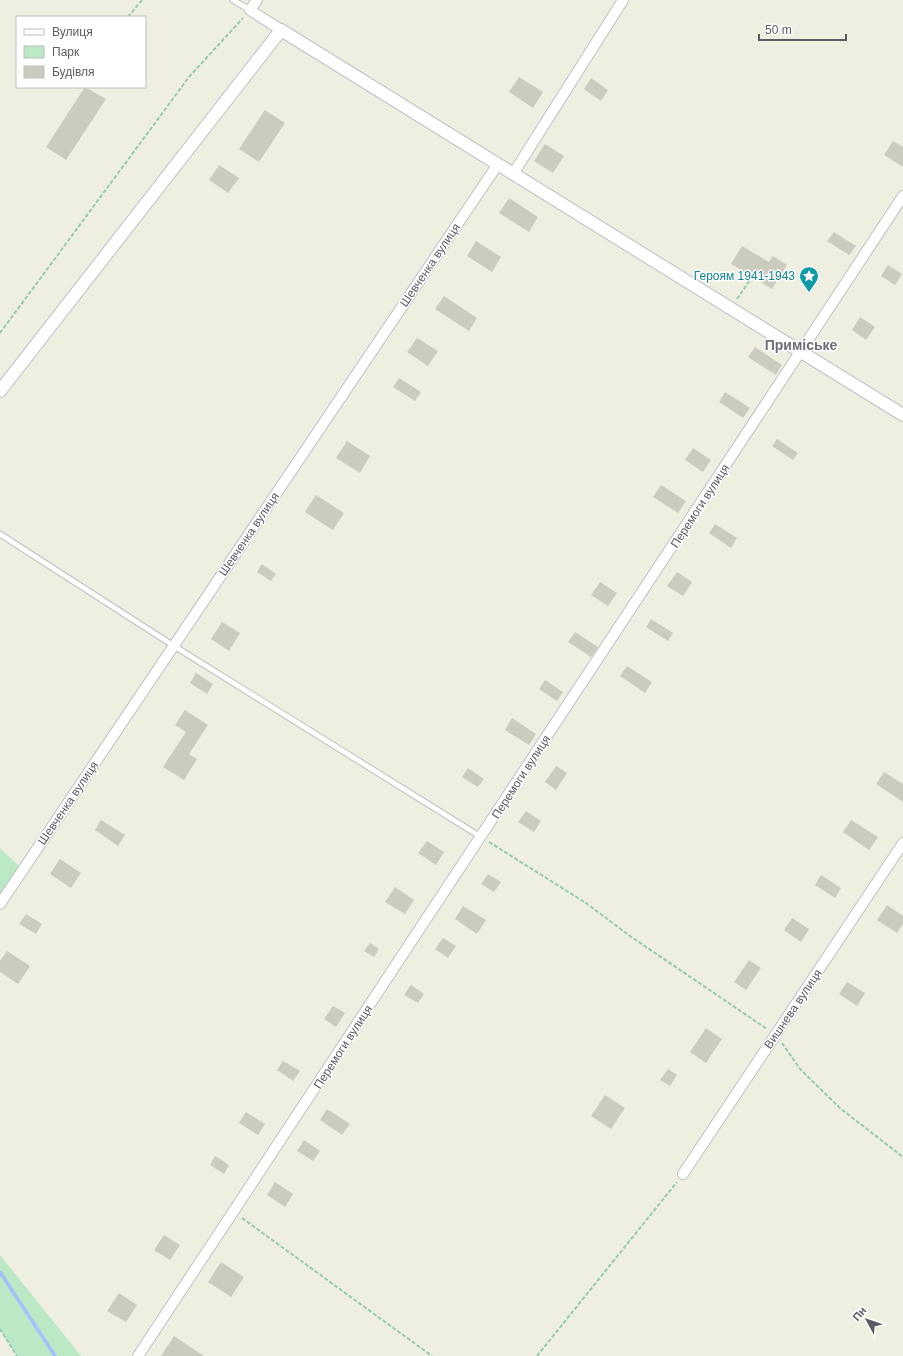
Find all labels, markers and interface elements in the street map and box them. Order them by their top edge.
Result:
legend [16,16,146,88]
scale bar [759,16,846,42]
text: 50 m [765,23,792,37]
text: Вулиця [52,25,93,39]
text: Парк [52,45,80,59]
text: Будівля [52,65,94,79]
street label: Шевченка вулиця [397,221,463,309]
place icon: Героям 1941-1943 [798,265,820,293]
place label: Героям 1941-1943 [694,269,795,283]
district label: Приміське [765,337,838,353]
street label: Перемоги вулиця [668,462,732,550]
street label: Шевченка вулиця [216,490,282,578]
street label: Перемоги вулиця [489,733,553,821]
street label: Шевченка вулиця [35,759,101,847]
street label: Вишнева вулиця [761,967,825,1051]
street label: Перемоги вулиця [311,1003,375,1091]
north arrow [847,1300,887,1340]
text: Пн [850,1304,869,1323]

